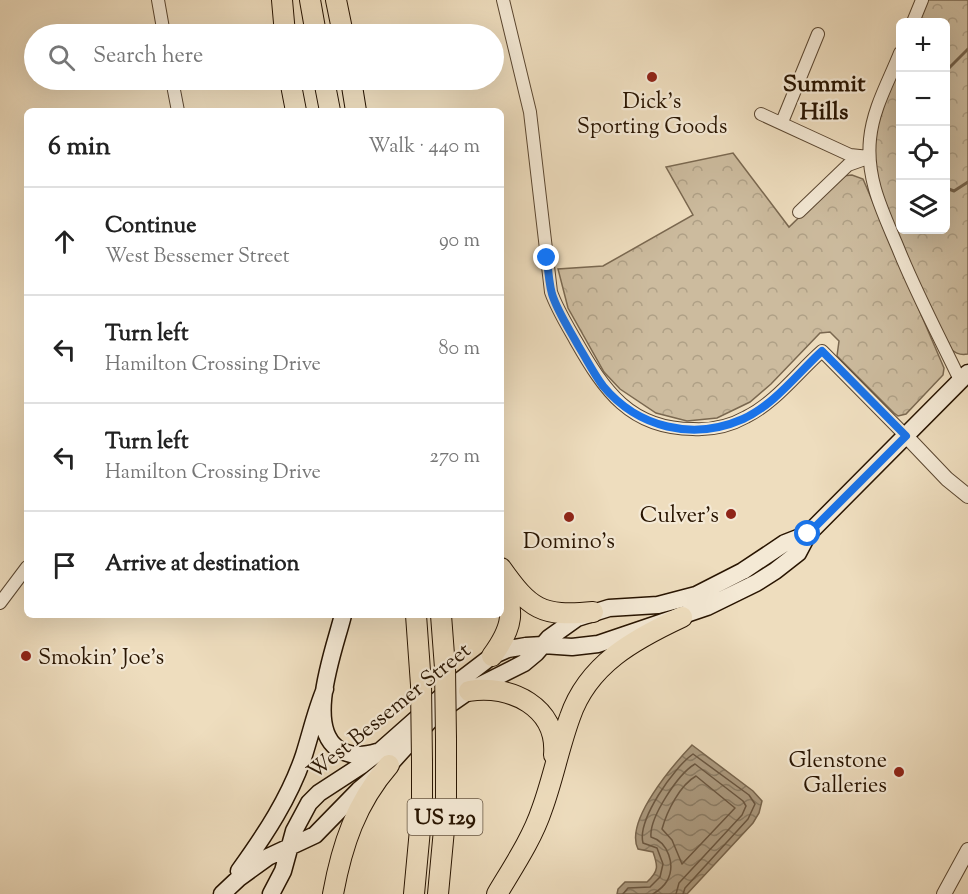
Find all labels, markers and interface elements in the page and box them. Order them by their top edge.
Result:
map controls [896,18,950,234]
button: + [896,18,950,72]
search box [24,24,504,90]
icon: search [45,41,78,74]
text: Search here [93,41,203,73]
district label: Summit Hills [783,68,866,130]
marker: Dick's Sporting Goods [645,70,659,84]
button: − [896,72,950,126]
place label: Dick's Sporting Goods [577,87,727,144]
button: locate [896,126,950,180]
text: 6 min [48,129,111,166]
text: Walk · 440 m [368,133,480,162]
button: layers [896,180,950,234]
text: Continue [105,211,196,243]
icon: ahead [48,225,81,258]
text: 90 m [439,227,480,256]
text: West Bessemer Street [105,243,290,272]
route end [533,244,559,270]
text: Turn left [105,319,188,351]
icon: left [48,333,81,366]
text: 80 m [439,335,480,364]
text: Hamilton Crossing Drive [105,351,321,380]
text: Turn left [105,427,188,459]
icon: left [48,441,81,474]
text: 270 m [430,443,480,472]
text: Hamilton Crossing Drive [105,459,321,488]
place label: Culver's [640,501,719,533]
marker: Culver's [724,507,738,521]
marker: Domino's [562,510,576,524]
route start [794,520,820,546]
place label: Domino's [523,527,615,559]
icon: arrive [48,549,81,582]
text: Arrive at destination [105,549,300,581]
street label: West Bessemer Street [301,636,479,789]
place label: Smokin' Joe's [38,643,164,675]
marker: Smokin' Joe's [19,649,33,663]
place label: Glenstone Galleries [789,746,887,803]
marker: Glenstone Galleries [892,765,906,779]
road number: US 129 [408,799,482,835]

